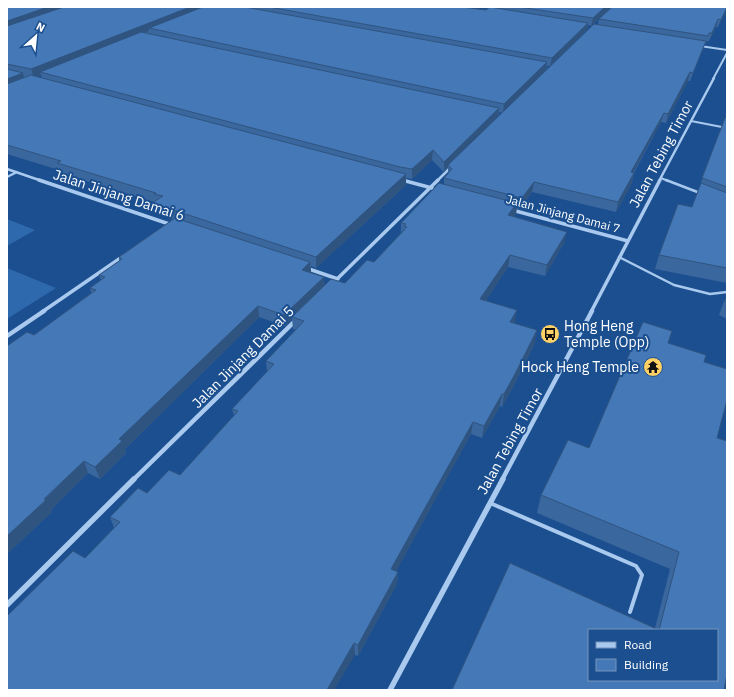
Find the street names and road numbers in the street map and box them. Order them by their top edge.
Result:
street label: Jalan Tebing Timor [625,97,697,211]
street label: Jalan Jinjang Damai 6 [51,165,187,225]
street label: Jalan Jinjang Damai 7 [504,191,622,236]
street label: Jalan Jinjang Damai 5 [188,302,298,412]
street label: Jalan Tebing Timor [473,385,547,497]

